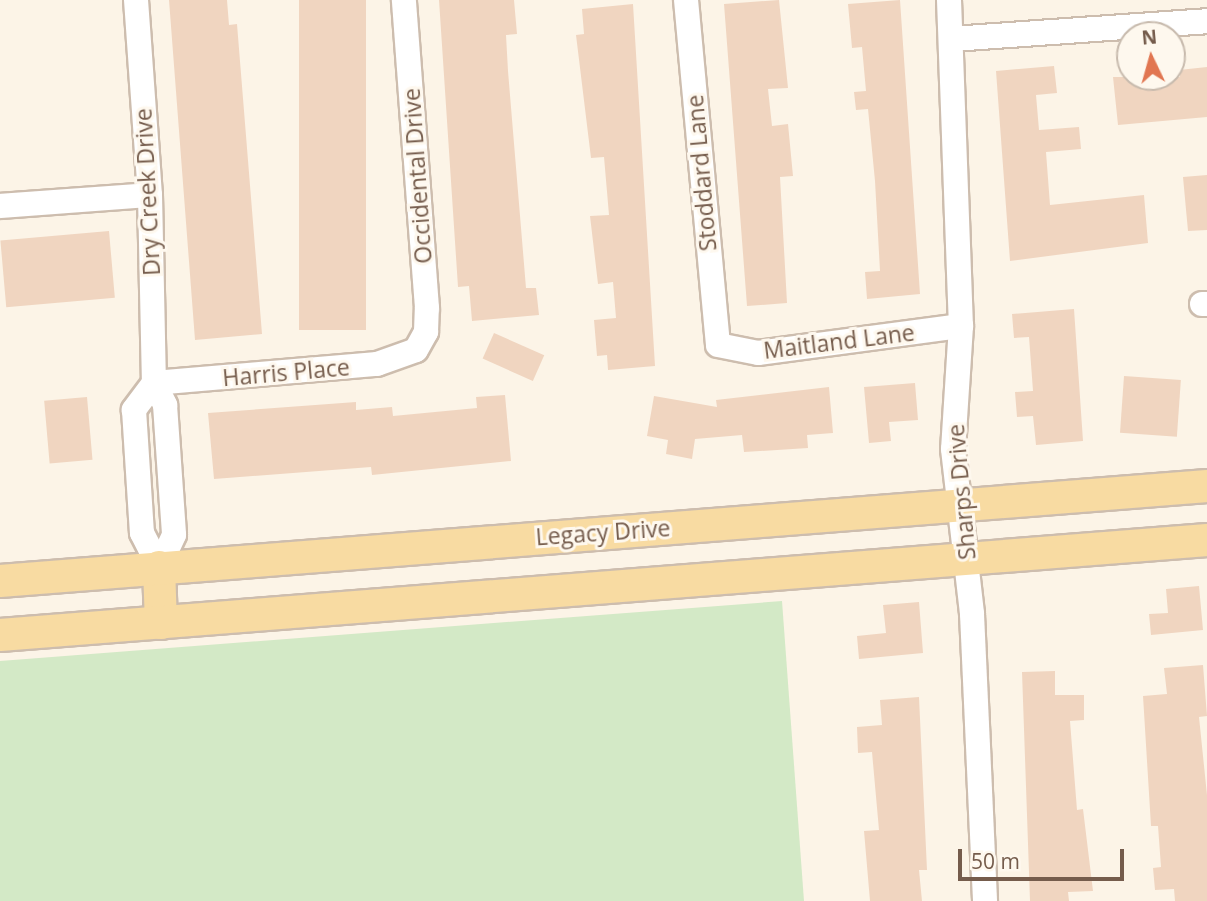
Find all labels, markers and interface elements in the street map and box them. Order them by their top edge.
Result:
north arrow [1116,21,1186,91]
text: N [1141,23,1158,51]
street label: Occidental Drive [397,87,437,265]
street label: Stoddard Lane [680,94,722,252]
street label: Dry Creek Drive [129,108,165,276]
street label: Maitland Lane [762,318,916,364]
street label: Harris Place [221,353,351,391]
street label: Sharps Drive [941,423,981,561]
street label: Legacy Drive [535,514,671,550]
scale bar [962,834,1128,878]
text: 50 m [971,847,1020,875]

